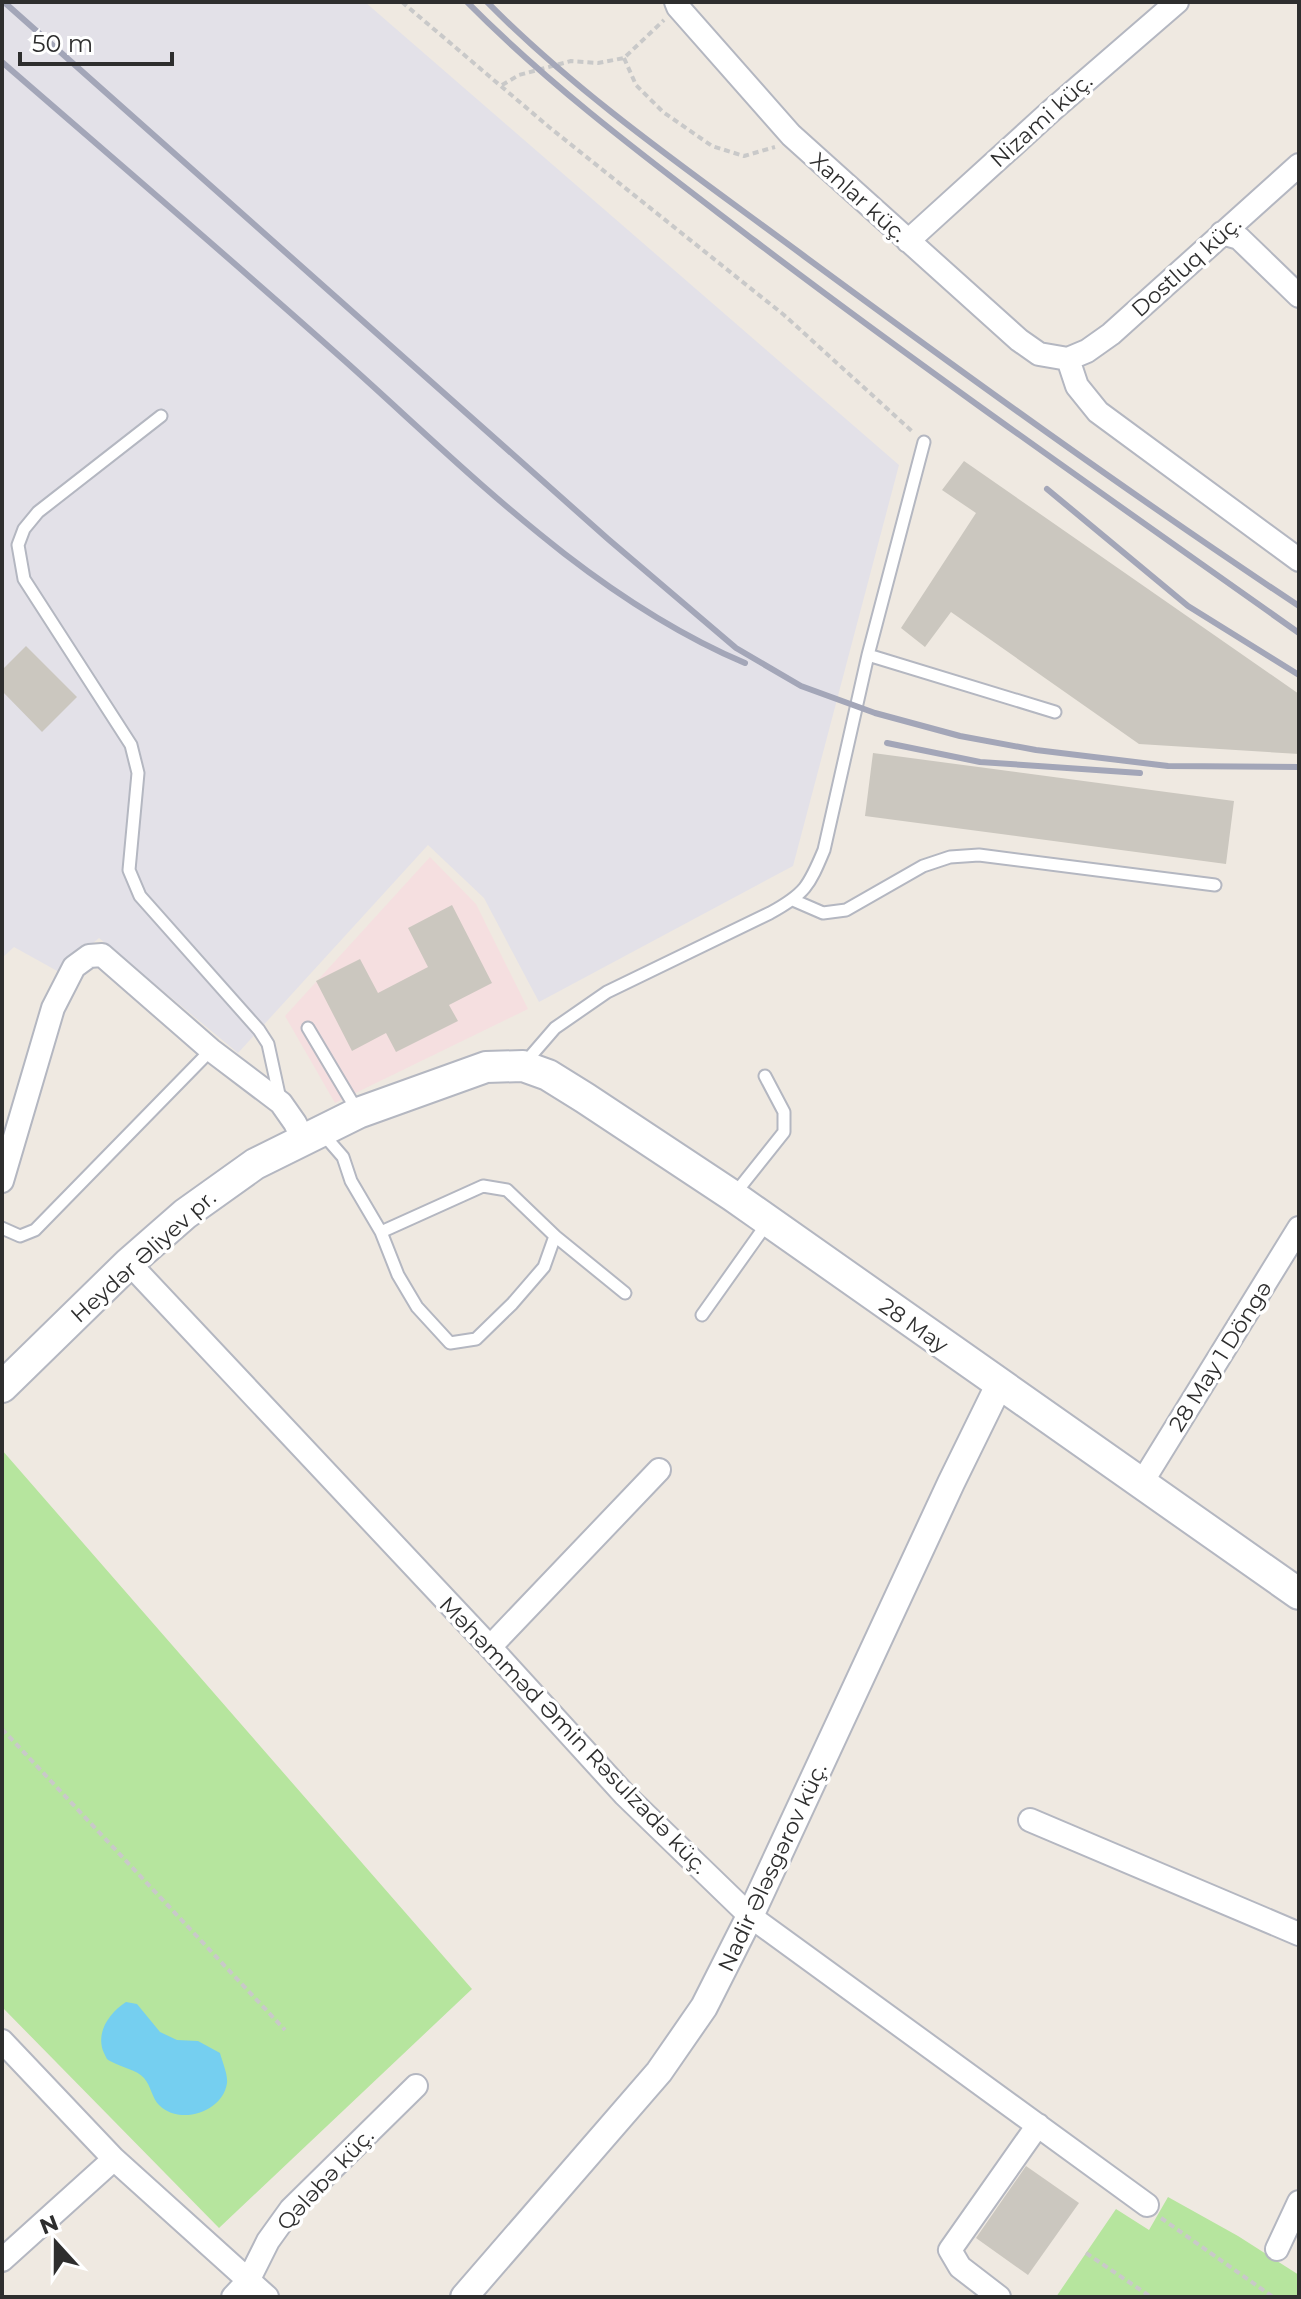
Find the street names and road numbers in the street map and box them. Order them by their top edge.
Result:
street label: Nizami küç. [985,67,1098,173]
street label: Xanlar küç. [805,147,913,248]
street label: Dostluq küç. [1126,210,1247,323]
street label: Heydər Əliyev pr. [65,1184,221,1329]
street label: 28 May 1 Döngə [1163,1276,1278,1437]
street label: 28 May [874,1292,953,1359]
street label: Məhəmməd Əmin Rəsulzadə küç. [434,1591,714,1880]
street label: Nadir Ələsgərov küç. [712,1758,833,1976]
street label: Qələbə küç. [271,2123,380,2236]

